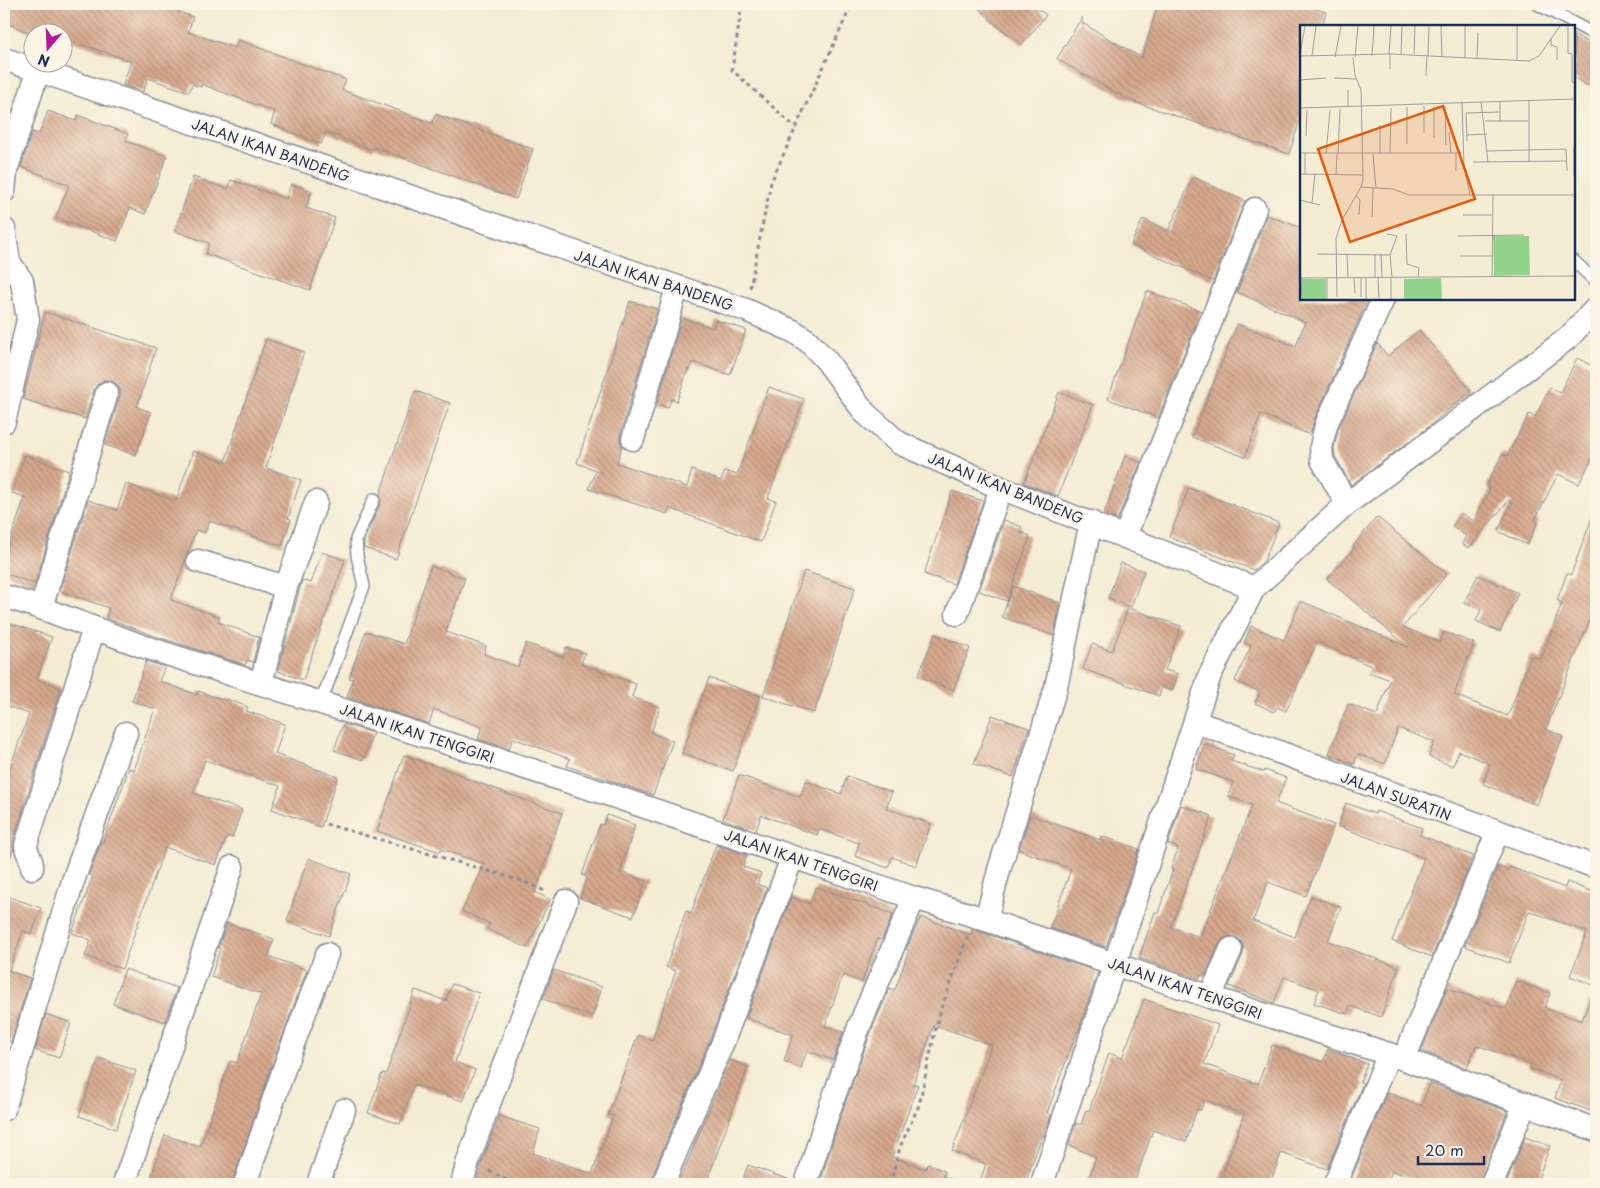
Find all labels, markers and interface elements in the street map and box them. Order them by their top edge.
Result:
north arrow [22,22,72,72]
inset map [1300,25,1575,300]
text: N [35,49,52,72]
street label: JALAN IKAN BANDENG [189,113,353,187]
street label: JALAN IKAN BANDENG [571,244,737,316]
street label: JALAN IKAN BANDENG [925,447,1087,529]
street label: JALAN IKAN TENGGIRI [337,698,497,768]
street label: JALAN SURATIN [1338,766,1454,826]
street label: JALAN IKAN TENGGIRI [721,824,881,896]
street label: JALAN IKAN TENGGIRI [1105,952,1265,1024]
scale bar [1418,1133,1484,1165]
text: 20 m [1425,1138,1464,1161]

